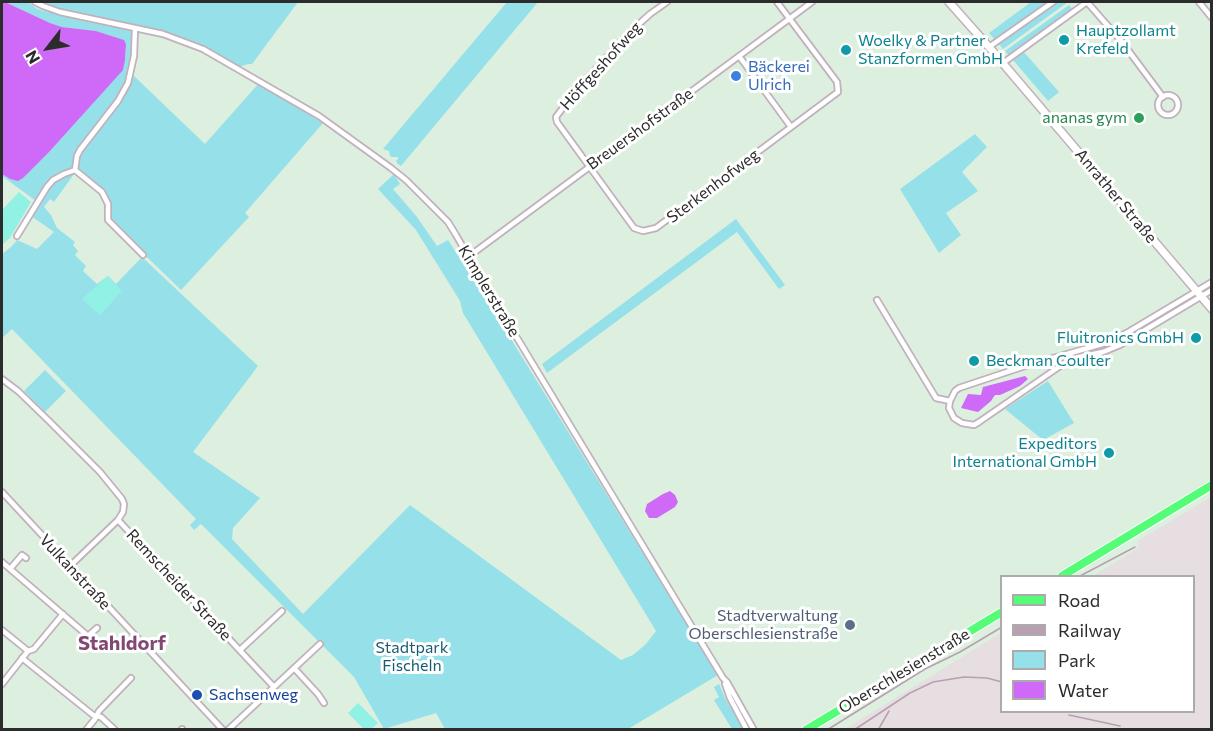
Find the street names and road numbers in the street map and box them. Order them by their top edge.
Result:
street label: Höffgeshofweg [556,18,646,114]
street label: Breuershofstraße [583,84,697,174]
street label: Sterkenhofweg [663,145,763,227]
street label: Anrather Straße [1071,145,1161,247]
street label: Kimplerstraße [454,242,524,340]
street label: Remscheider Straße [122,525,236,645]
street label: Vulkanstraße [35,530,115,614]
street label: Oberschlesienstraße [835,624,973,718]

